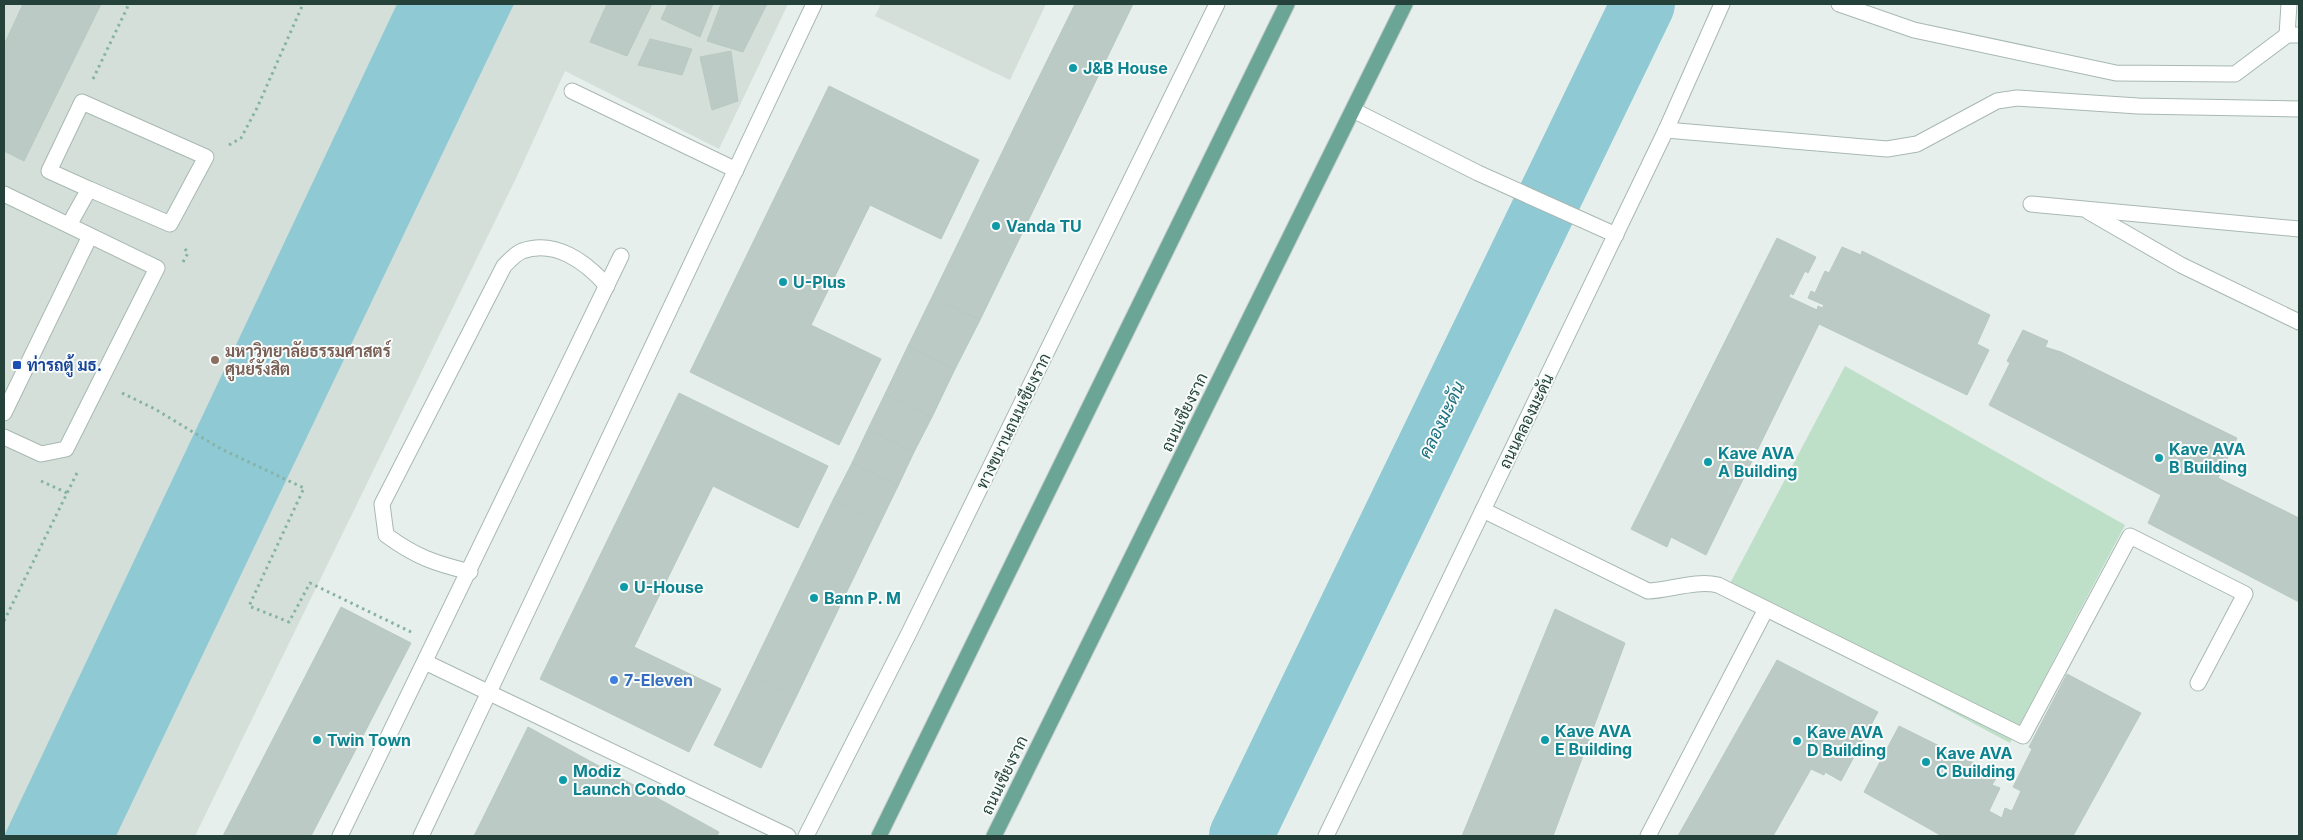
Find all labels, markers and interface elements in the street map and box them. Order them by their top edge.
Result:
place label: J&B House [1083,58,1168,78]
marker: J&B House [1067,62,1079,74]
place label: Vanda TU [1006,216,1082,236]
marker: Vanda TU [990,220,1002,232]
place label: U-Plus [793,272,846,292]
marker: U-Plus [777,276,789,288]
place label: มหาวิทยาลัยธรรมศาสตร์ ศูนย์รังสิต [225,340,392,382]
street label: ทางขนานถนนเชียงราก [971,349,1055,492]
place label: ท่ารถตู้ มธ. [27,354,102,378]
marker: มหาวิทยาลัยธรรมศาสตร์ ศูนย์รังสิต [209,354,221,366]
marker: ท่ารถตู้ มธ. [11,359,23,371]
street label: ถนนเชียงราก [1155,369,1212,455]
street label: ถนนคลองมะดัน [1494,370,1558,472]
water label: คลองมะดัน [1414,377,1469,462]
place label: Kave AVA B Building [2169,439,2247,477]
place label: Kave AVA A Building [1718,443,1797,481]
marker: Kave AVA B Building [2153,452,2165,464]
marker: Kave AVA A Building [1702,456,1714,468]
place label: U-House [634,577,703,597]
marker: U-House [618,581,630,593]
place label: Bann P. M [824,588,901,608]
marker: Bann P. M [808,592,820,604]
place label: 7-Eleven [624,670,693,690]
marker: 7-Eleven [608,674,620,686]
place label: Kave AVA E Building [1555,721,1632,759]
place label: Kave AVA D Building [1807,722,1886,760]
place label: Twin Town [327,730,411,750]
street label: ถนนเชียงราก [975,732,1032,818]
marker: Twin Town [311,734,323,746]
marker: Kave AVA E Building [1539,734,1551,746]
marker: Kave AVA D Building [1791,735,1803,747]
place label: Kave AVA C Building [1936,743,2015,781]
marker: Kave AVA C Building [1920,756,1932,768]
place label: Modiz Launch Condo [573,761,686,799]
marker: Modiz Launch Condo [557,774,569,786]

